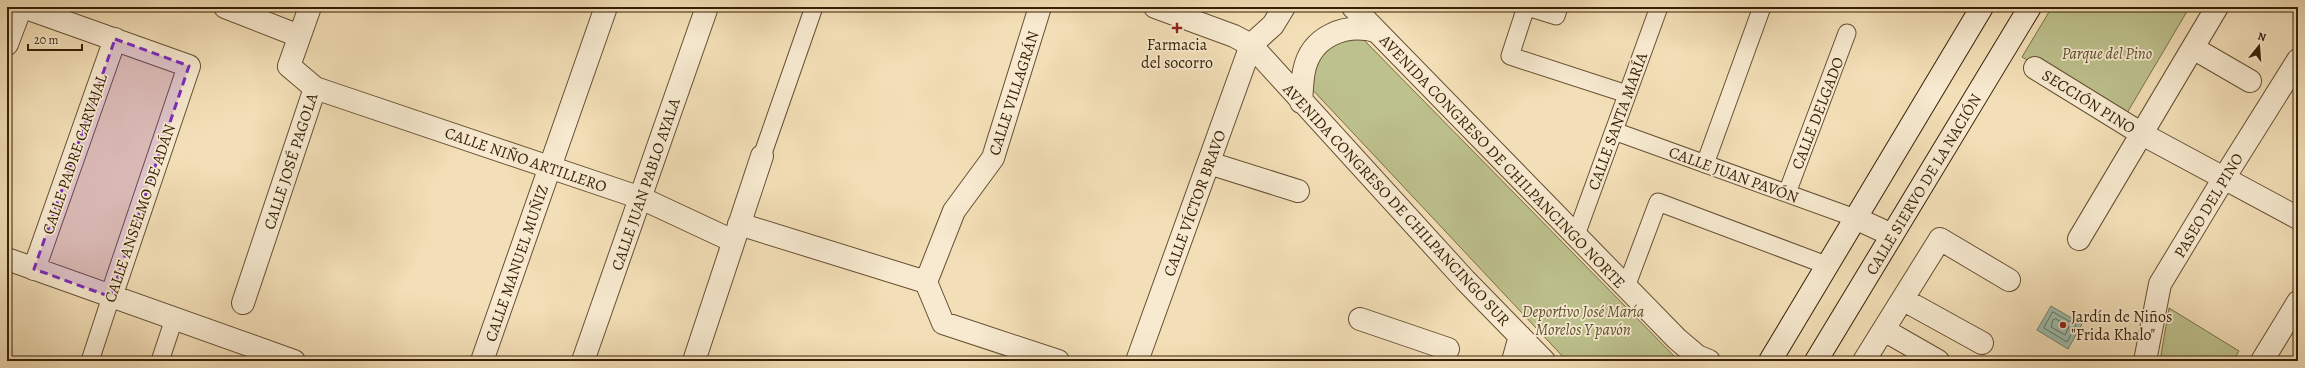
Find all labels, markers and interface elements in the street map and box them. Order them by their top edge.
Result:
marker: Farmacia del socorro [1172,23,1182,33]
scale bar [28,26,82,52]
north arrow [2239,26,2279,66]
street label: CALLE VILLAGRÁN [983,28,1044,158]
street label: AVENIDA CONGRESO DE CHILPANCINGO NORTE [1374,29,1630,294]
text: N [2256,29,2268,45]
text: 20 m [34,32,58,48]
place label: Farmacia del socorro [1141,34,1213,74]
park label: Parque del Pino [2062,43,2152,65]
street label: CALLE SANTA MARÍA [1583,49,1653,193]
street label: CALLE DELGADO [1786,54,1849,173]
street label: SECCIÓN PINO [2038,64,2139,139]
street label: CALLE PADRE CARVAJAL [37,70,113,238]
street label: AVENIDA CONGRESO DE CHILPANCINGO SUR [1277,78,1515,331]
street label: CALLE JOSÉ PAGOLA [259,90,324,232]
street label: CALLE SIERVO DE LA NACIÓN [1861,90,1987,279]
street label: CALLE JUAN PABLO AYALA [606,95,686,274]
street label: CALLE ANSELMO DE ADÁN [99,121,181,305]
street label: CALLE NIÑO ARTILLERO [442,122,610,198]
street label: CALLE VÍCTOR BRAVO [1158,127,1232,279]
street label: CALLE JUAN PAVÓN [1666,141,1802,209]
street label: PASEO DEL PINO [2169,149,2249,262]
street label: CALLE MANUEL MUÑIZ [480,182,554,345]
park label: Deportivo José María Morelos Y pavón [1522,301,1645,341]
place label: Jardín de Niños "Frida Khalo" [2071,306,2172,346]
marker: Jardín de Niños "Frida Khalo" [2058,320,2068,330]

